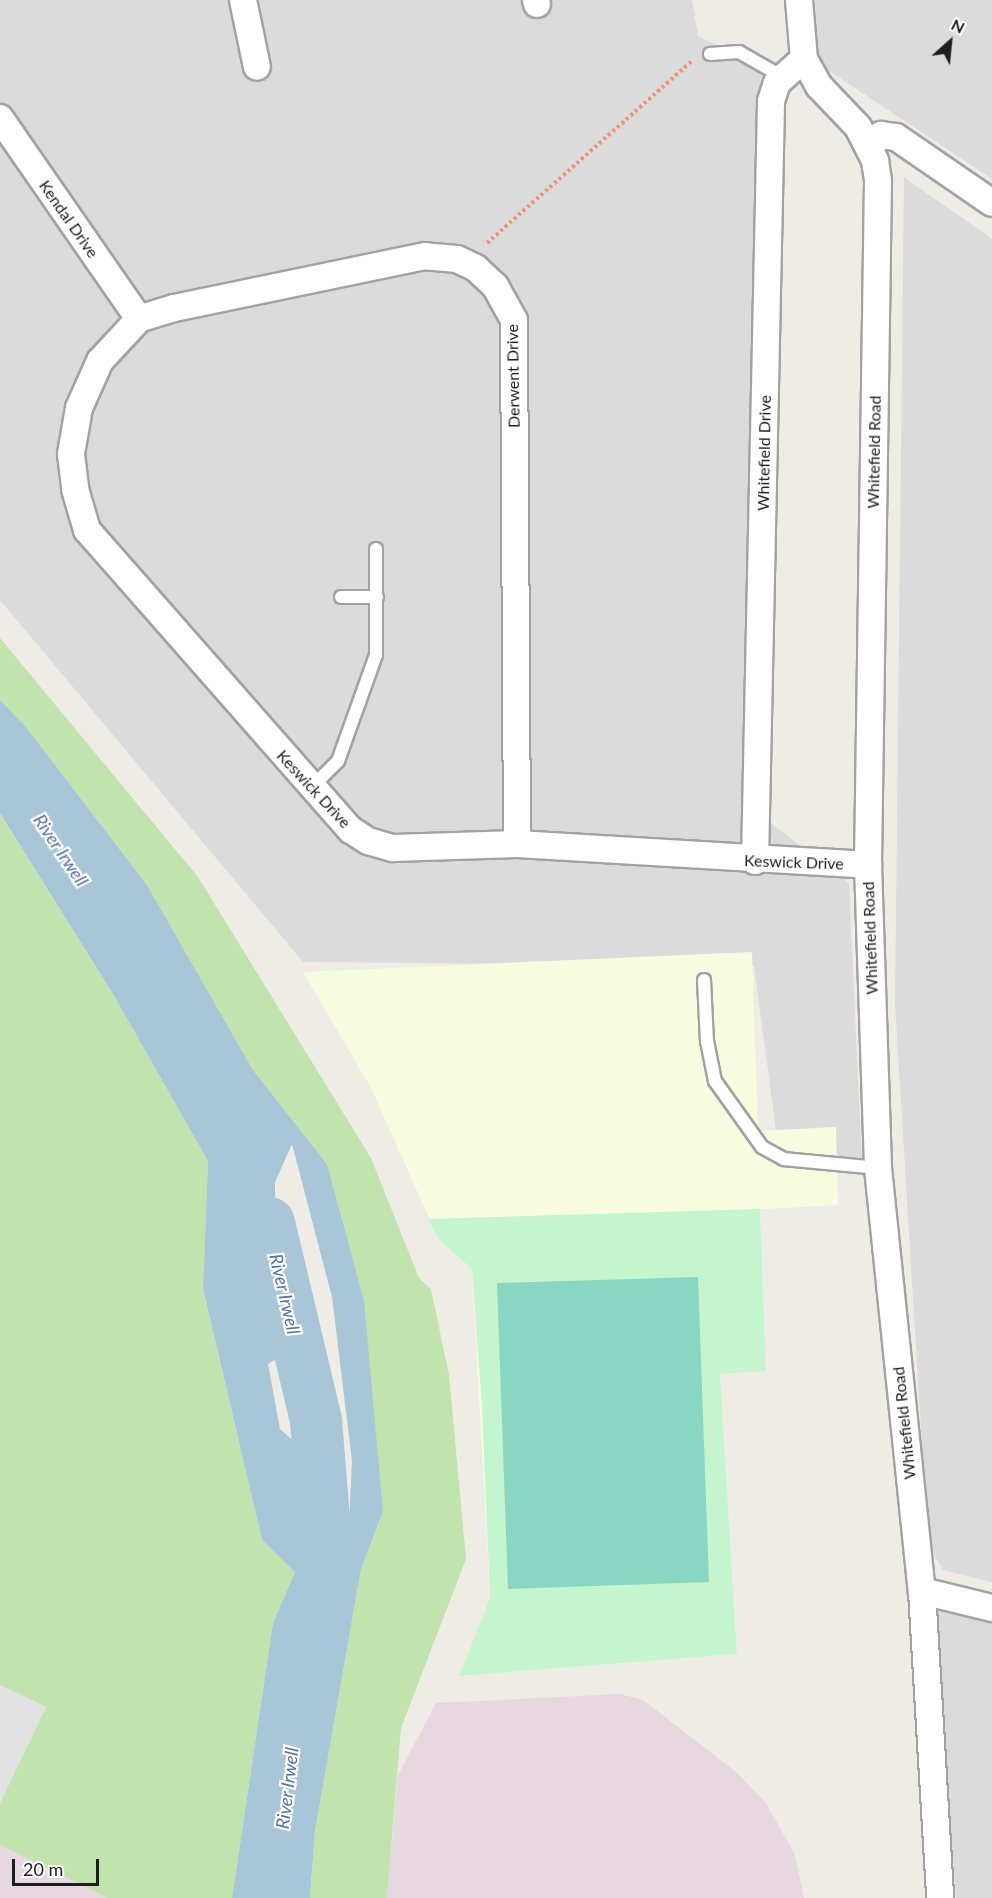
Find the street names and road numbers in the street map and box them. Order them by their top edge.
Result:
street label: Kendal Drive [35,177,103,261]
street label: Derwent Drive [502,324,524,428]
street label: Whitefield Drive [753,395,775,511]
street label: Whitefield Road [863,395,885,509]
street label: Keswick Drive [273,746,355,832]
street label: Keswick Drive [744,851,844,873]
street label: Whitefield Road [858,881,882,995]
street label: Whitefield Road [889,1366,919,1480]

